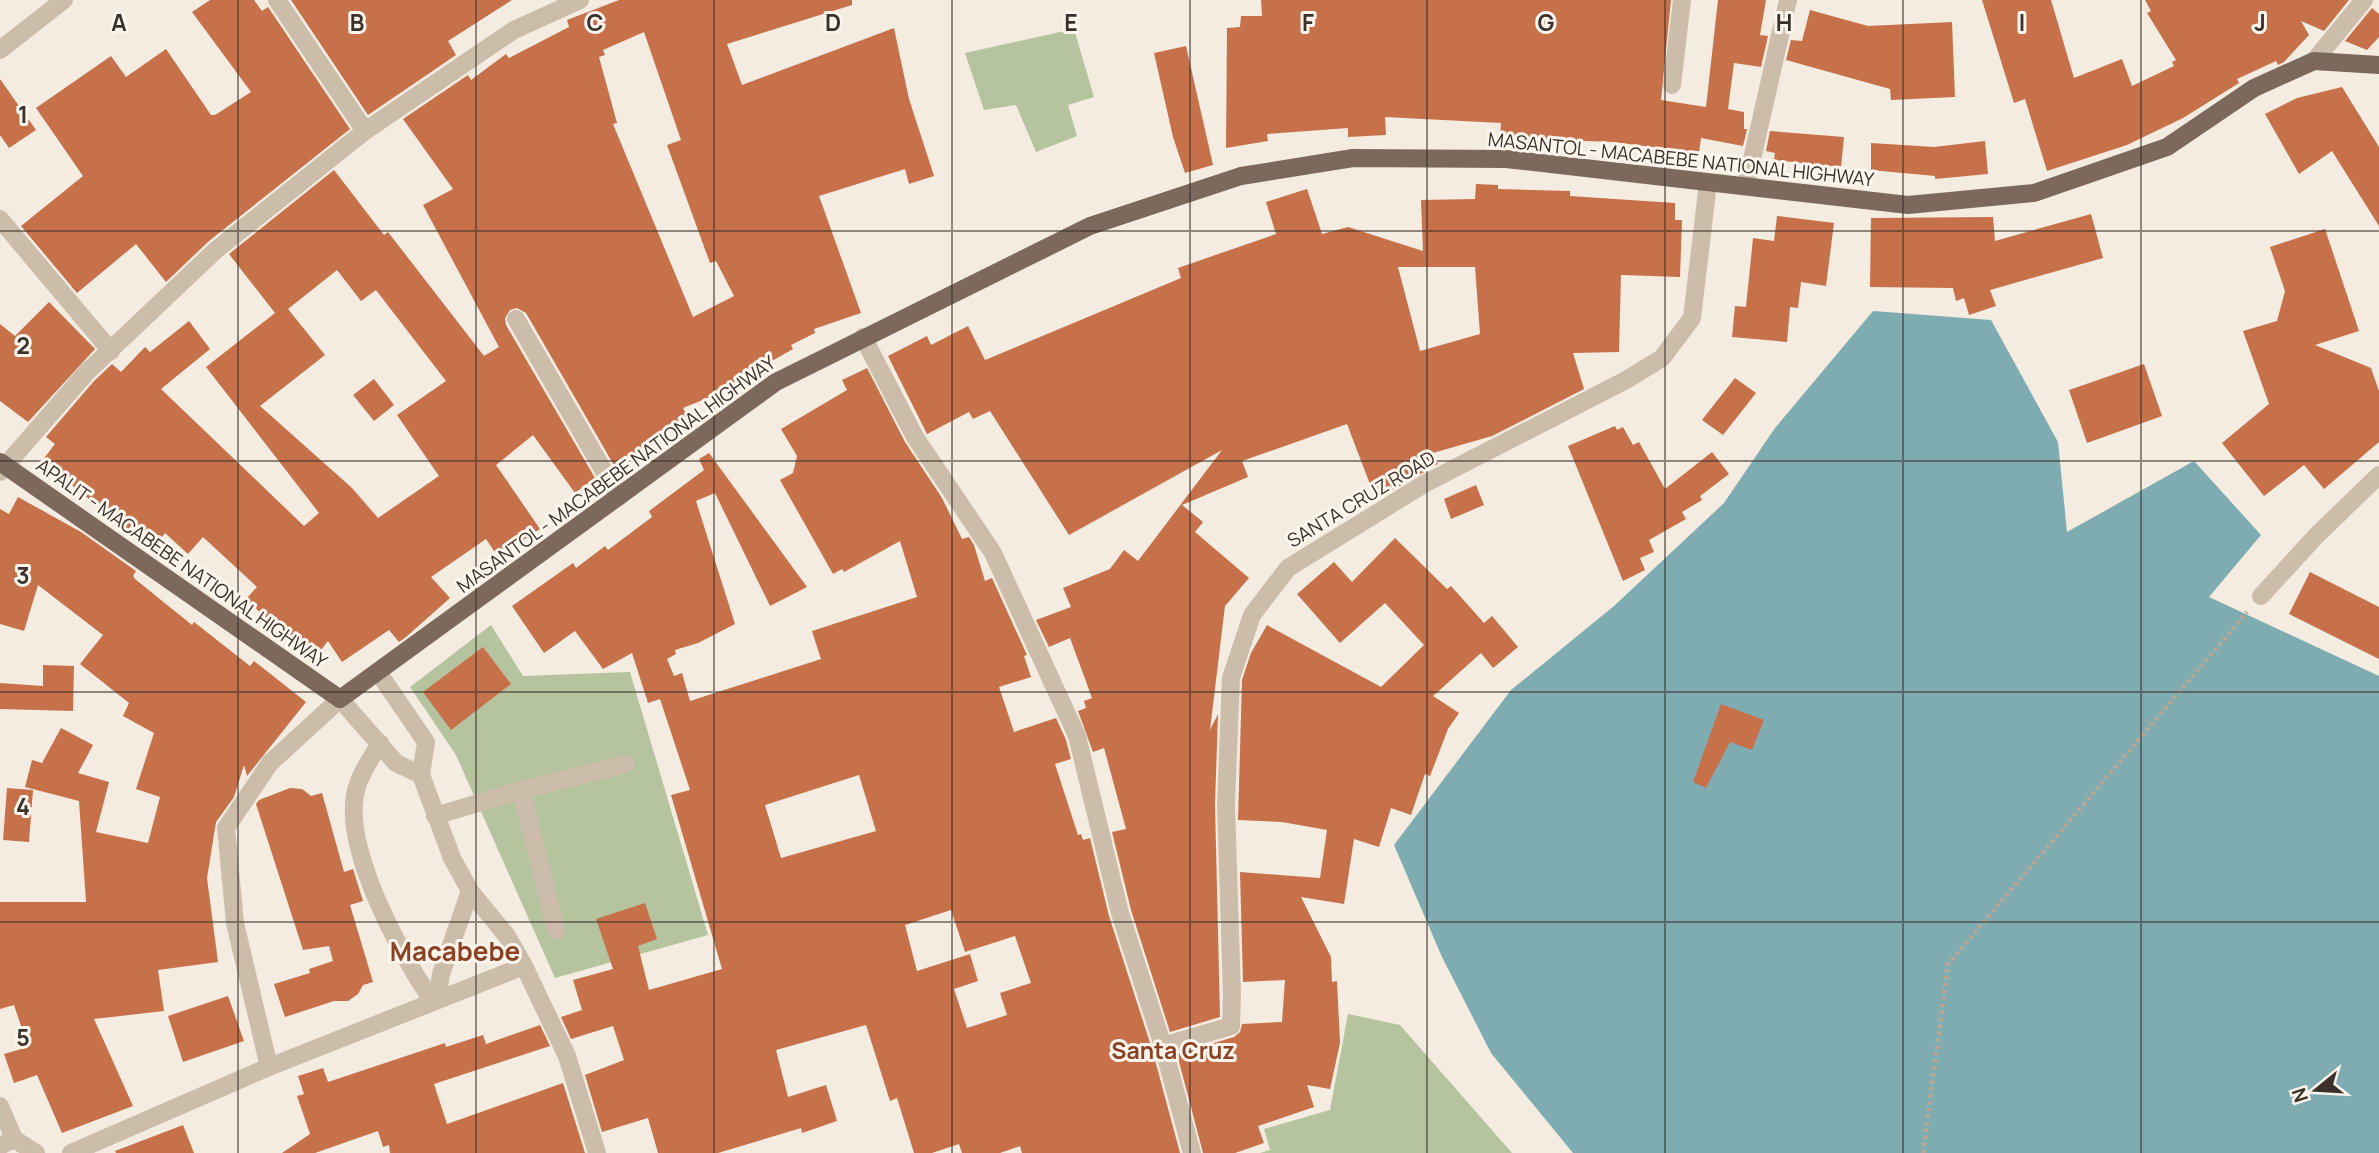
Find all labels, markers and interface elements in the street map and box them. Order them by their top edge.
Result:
text: A [111,6,127,38]
text: B [350,6,364,38]
text: C [587,6,604,38]
text: D [825,6,841,38]
text: E [1064,6,1078,38]
text: F [1302,6,1314,38]
text: G [1538,6,1555,38]
text: H [1776,6,1792,38]
text: I [2019,6,2025,38]
text: J [2254,6,2266,38]
text: 1 [18,98,28,130]
street label: MASANTOL - MACABEBE NATIONAL HIGHWAY [1487,126,1876,192]
text: 2 [16,329,30,361]
street label: MASANTOL - MACABEBE NATIONAL HIGHWAY [451,349,781,599]
street label: SANTA CRUZ ROAD [1282,445,1440,553]
street label: APALIT - MACABEBE NATIONAL HIGHWAY [31,452,333,674]
text: 3 [16,559,30,591]
text: 4 [16,790,30,822]
district label: Macabebe [390,933,520,969]
text: 5 [16,1021,30,1053]
district label: Santa Cruz [1111,1034,1235,1066]
north arrow [2281,1055,2351,1125]
text: N [2285,1085,2314,1106]

